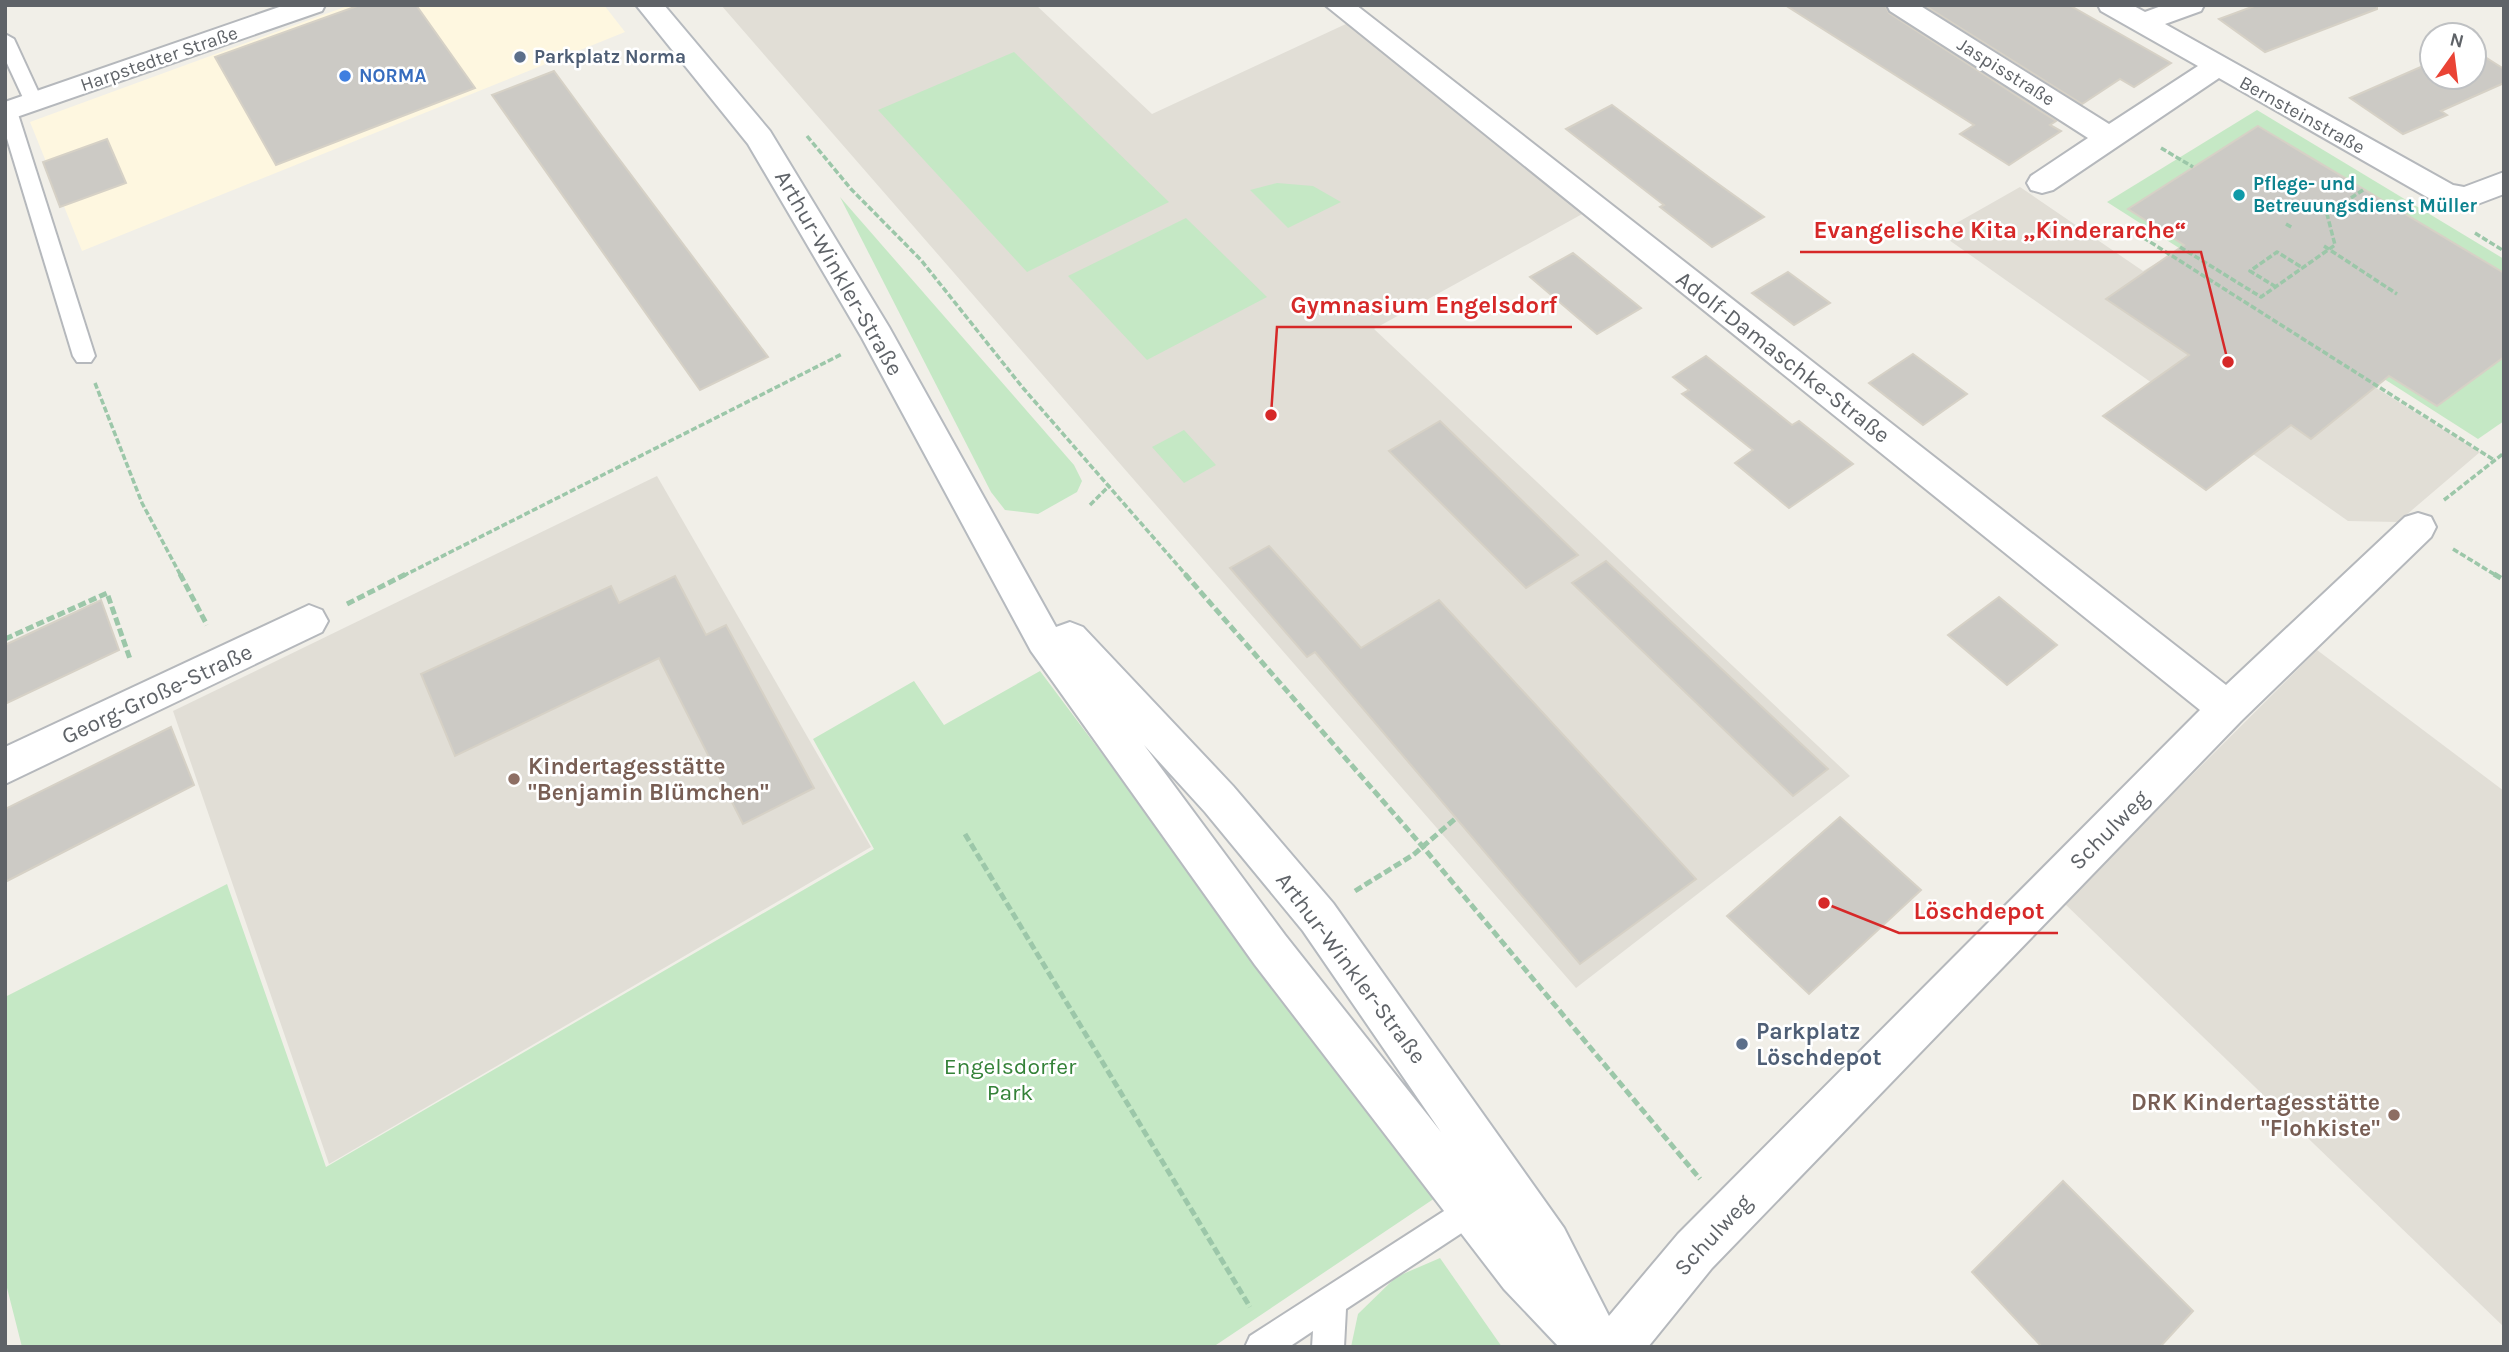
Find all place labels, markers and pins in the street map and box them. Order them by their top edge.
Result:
place label: Parkplatz Norma [534,46,686,68]
marker: Parkplatz Norma [512,49,528,65]
place label: NORMA [359,65,426,87]
marker: NORMA [337,68,353,84]
place label: Pflege- und Betreuungsdienst Müller [2253,173,2477,217]
marker: Pflege- und Betreuungsdienst Müller [2231,187,2247,203]
callout: Evangelische Kita „Kinderarche“ [1800,207,2201,252]
callout: Gymnasium Engelsdorf [1277,282,1572,327]
place label: Kindertagesstätte "Benjamin Blümchen" [528,753,769,806]
marker: Kindertagesstätte "Benjamin Blümchen" [506,771,522,787]
callout: Löschdepot [1899,888,2058,933]
place label: Parkplatz Löschdepot [1756,1018,1881,1071]
marker: Parkplatz Löschdepot [1734,1036,1750,1052]
place label: DRK Kindertagesstätte "Flohkiste" [2131,1089,2380,1142]
marker: DRK Kindertagesstätte "Flohkiste" [2386,1107,2402,1123]

